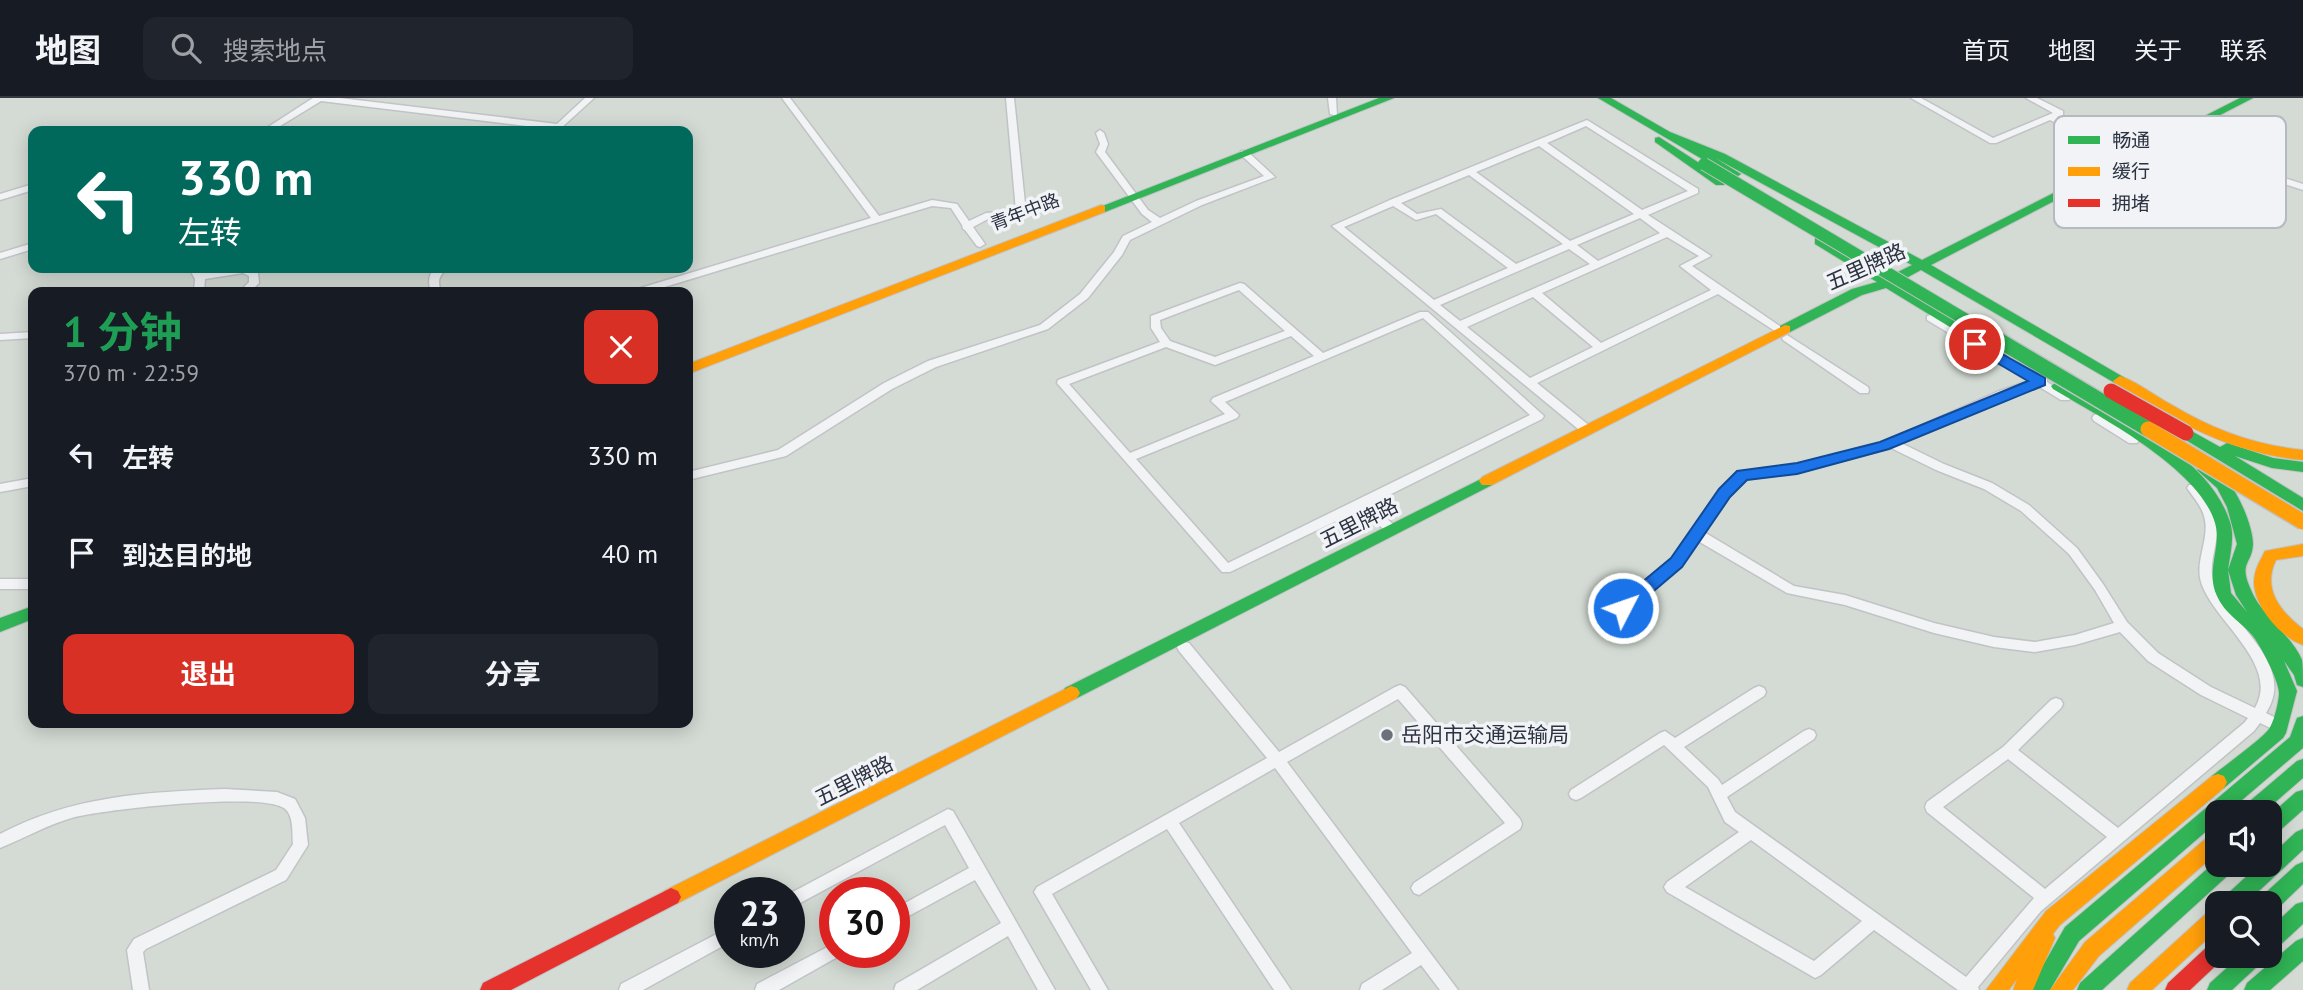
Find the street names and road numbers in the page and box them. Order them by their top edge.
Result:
street label: 青年中路 [987,188,1063,235]
street label: 五里牌路 [1822,237,1910,296]
street label: 五里牌路 [1315,491,1402,554]
street label: 五里牌路 [810,749,897,812]

